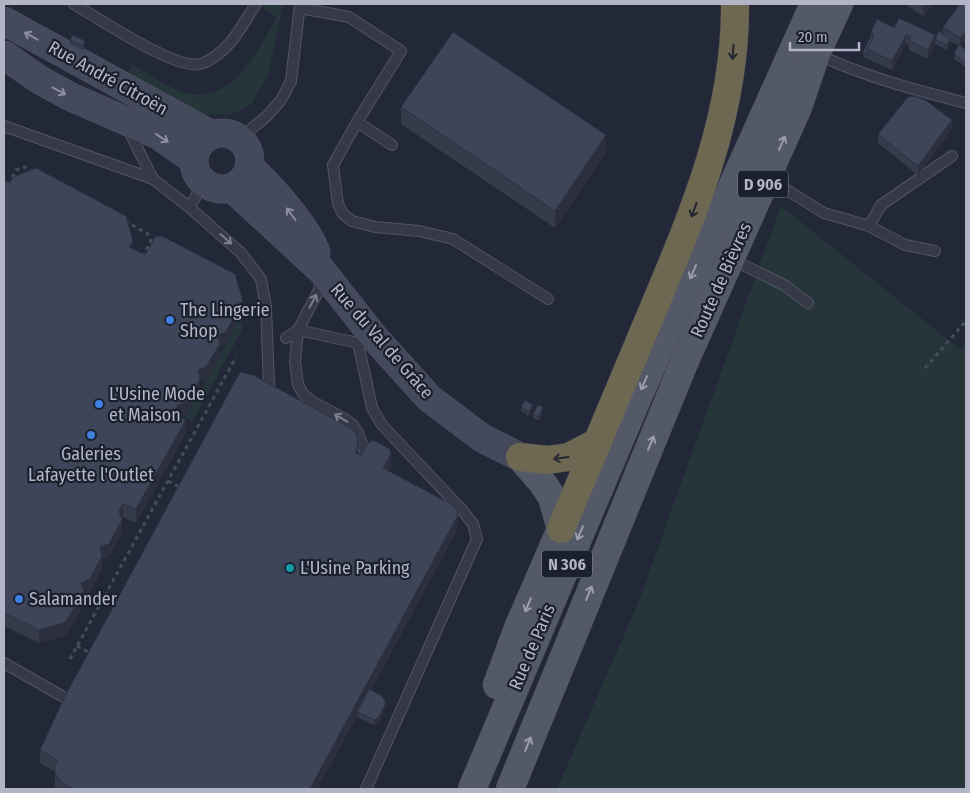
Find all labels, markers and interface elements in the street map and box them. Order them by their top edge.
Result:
scale bar [790,20,859,52]
text: 20 m [798,28,828,46]
one-way arrow [24,31,39,40]
street label: Rue André Citroën [44,36,172,120]
one-way arrow [728,44,737,60]
one-way arrow [51,86,66,96]
one-way arrow [155,133,169,143]
one-way arrow [777,136,787,151]
road number: D 906 [738,170,788,198]
one-way arrow [689,201,698,217]
one-way arrow [286,207,297,220]
street label: Route de Bièvres [686,219,756,341]
one-way arrow [219,233,232,245]
one-way arrow [688,264,698,279]
street label: Rue du Val de Grâce [326,279,438,403]
one-way arrow [309,294,318,309]
place label: The Lingerie Shop [180,299,270,342]
marker: The Lingerie Shop [164,314,176,326]
one-way arrow [638,375,648,390]
place label: L'Usine Mode et Maison [109,383,205,426]
marker: L'Usine Mode et Maison [93,398,105,410]
one-way arrow [335,412,349,422]
marker: Galeries Lafayette l'Outlet [85,429,97,441]
one-way arrow [647,436,656,451]
place label: Galeries Lafayette l'Outlet [28,443,154,486]
one-way arrow [553,453,569,463]
one-way arrow [575,525,585,540]
road number: N 306 [542,550,592,578]
place label: L'Usine Parking [300,557,410,579]
marker: L'Usine Parking [284,562,296,574]
one-way arrow [585,586,594,602]
place label: Salamander [29,588,118,610]
marker: Salamander [13,593,25,605]
one-way arrow [522,597,532,612]
street label: Rue de Paris [504,601,560,693]
one-way arrow [524,737,533,752]

